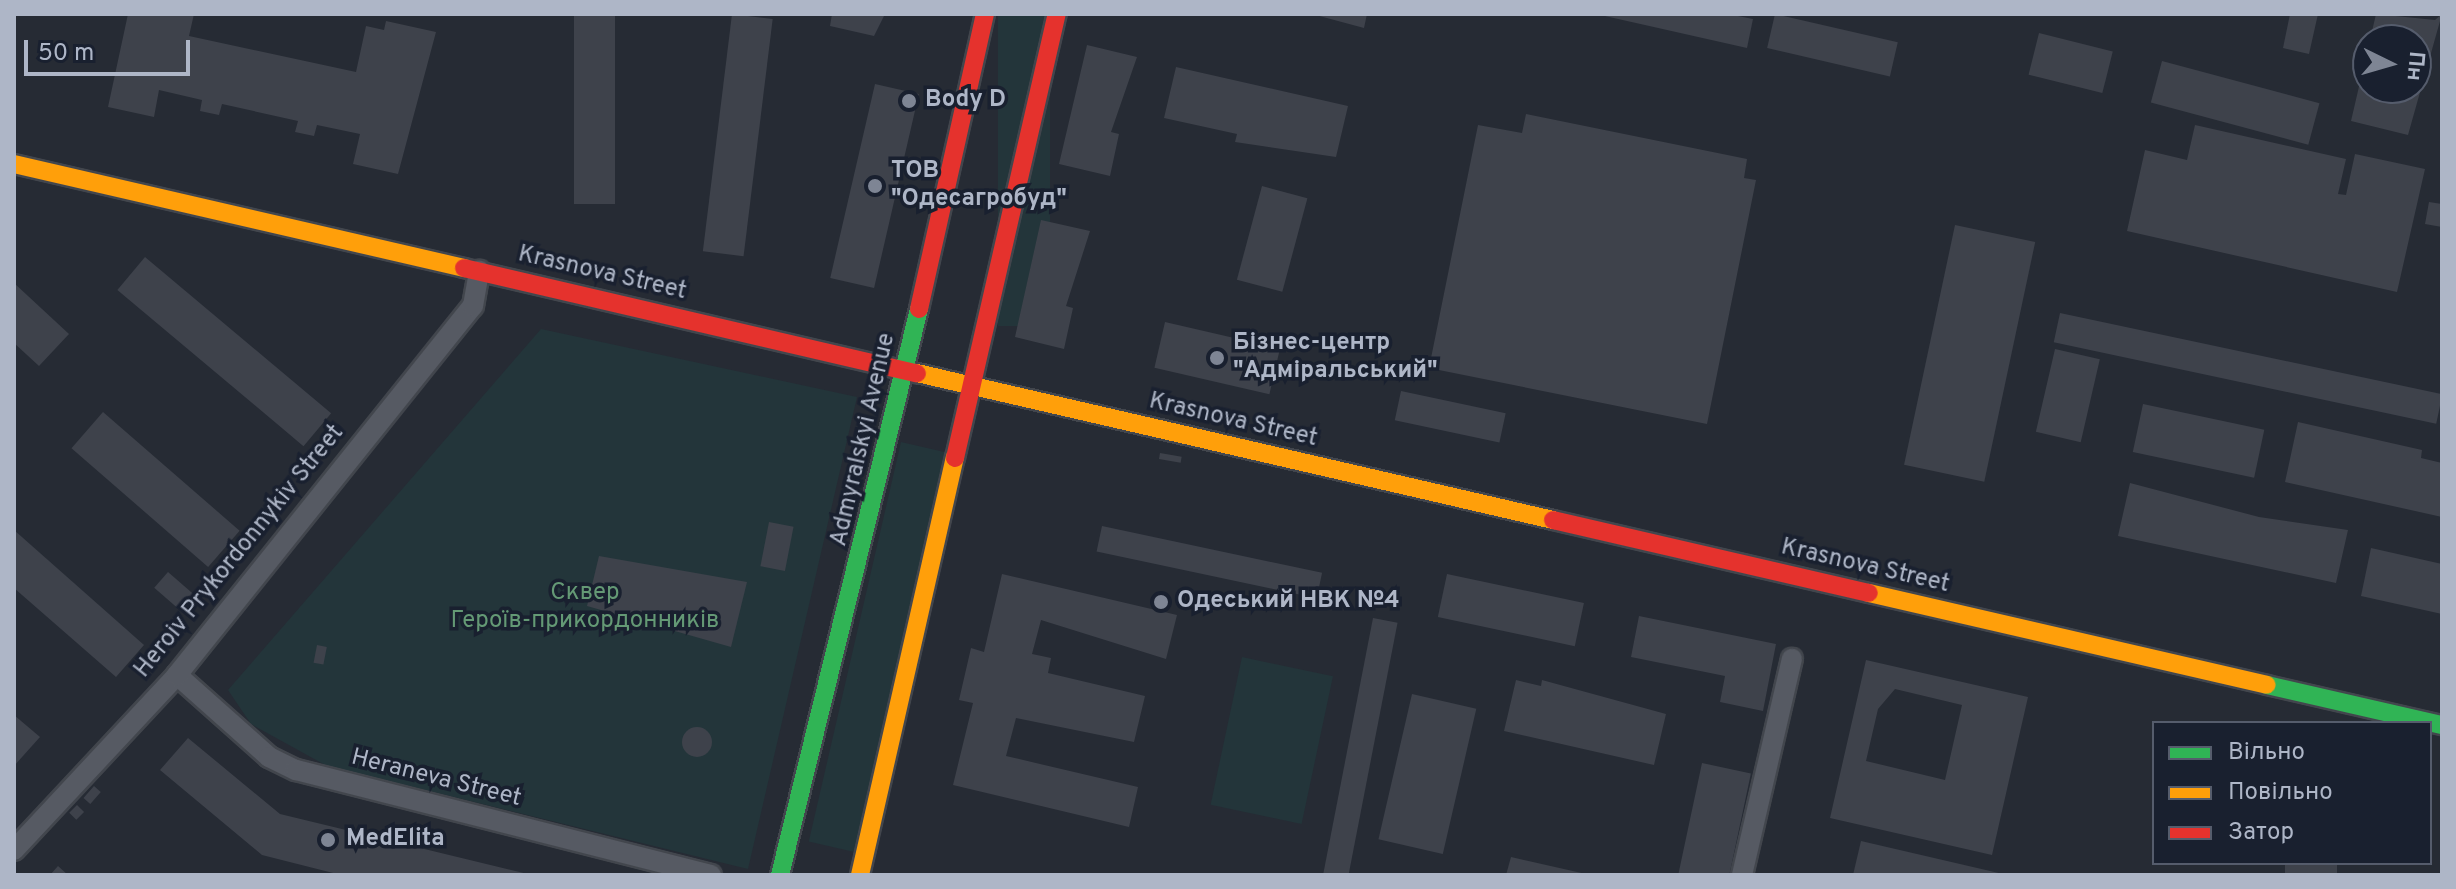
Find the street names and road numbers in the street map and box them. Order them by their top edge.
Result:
street label: Krasnova Street [515,241,689,307]
street label: Admyralskyi Avenue [825,330,903,550]
street label: Krasnova Street [1146,388,1320,454]
street label: Heroiv Prykordonnykiv Street [129,420,351,684]
street label: Krasnova Street [1778,534,1952,600]
street label: Heraneva Street [348,744,524,814]

